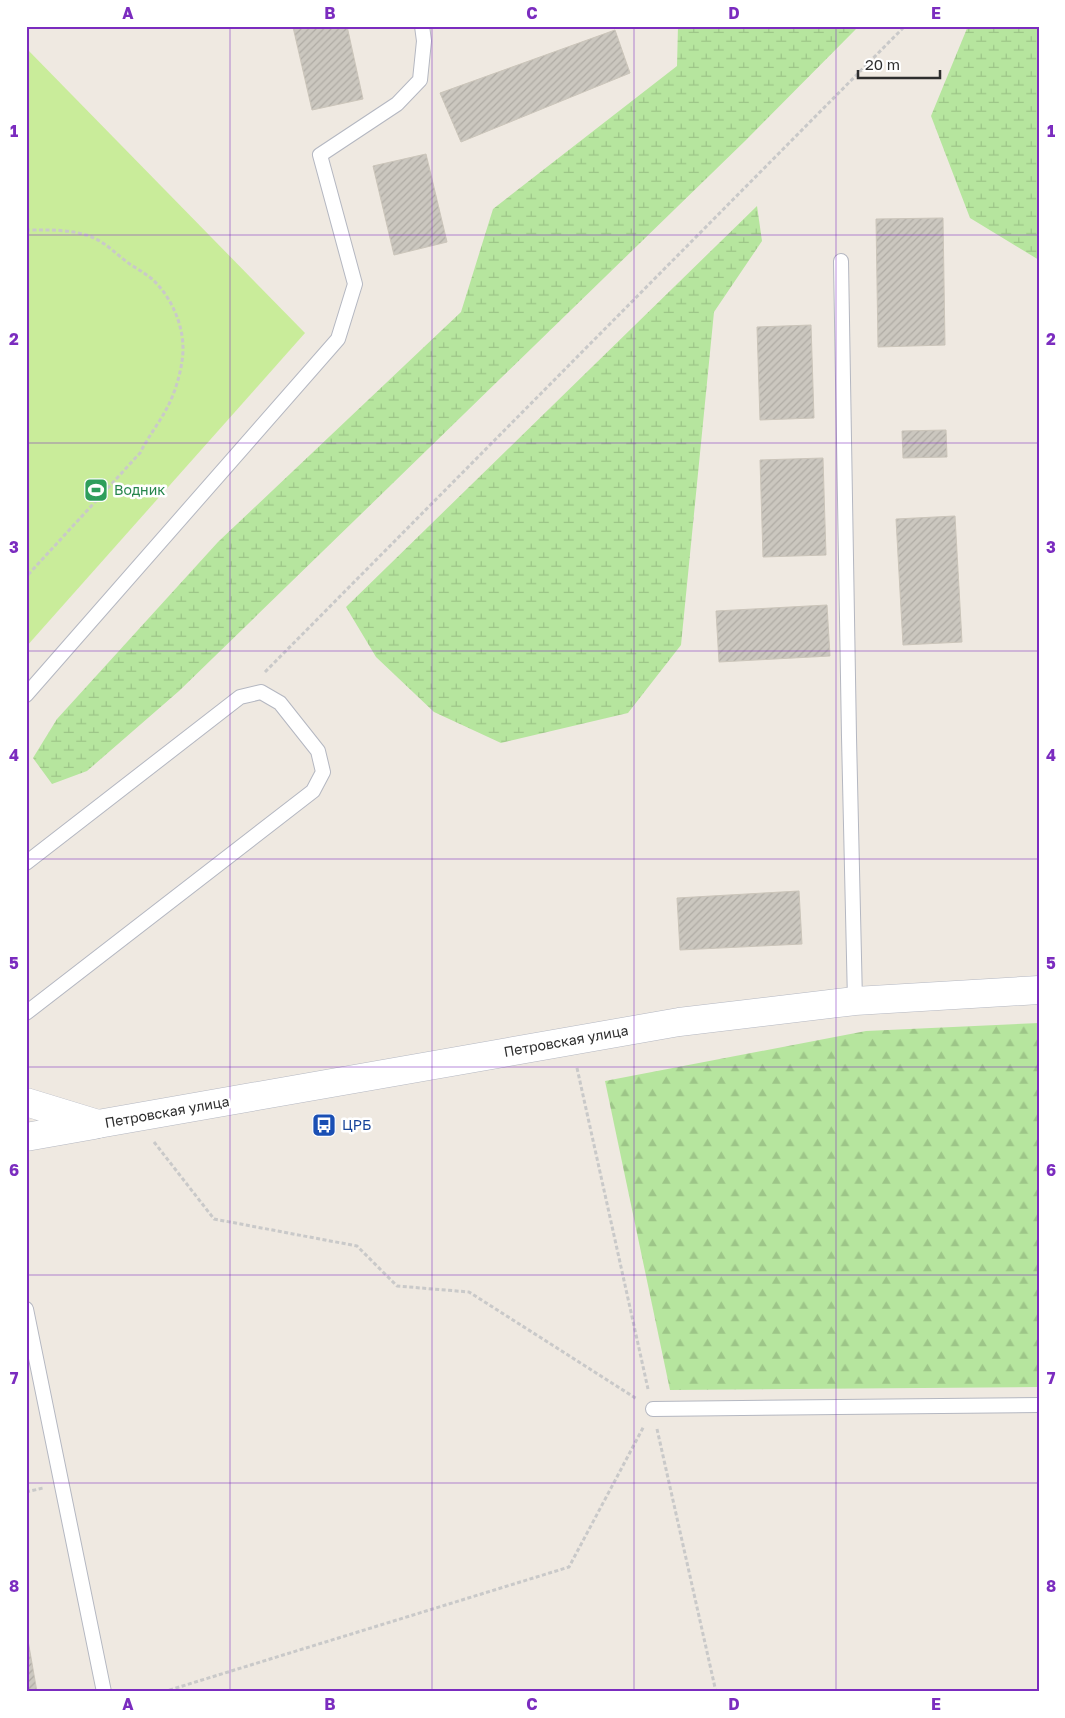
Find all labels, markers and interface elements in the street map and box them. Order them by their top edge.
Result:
text: A [122,3,134,23]
text: B [324,3,336,23]
text: C [526,3,538,23]
text: D [728,3,740,23]
text: E [931,3,941,23]
scale bar [858,48,940,80]
text: 20 m [865,55,900,73]
text: 1 [10,121,18,141]
text: 1 [1047,121,1055,141]
text: 2 [9,329,19,349]
text: 2 [1046,329,1056,349]
sports icon: Водник [83,477,109,503]
place label: Водник [114,481,165,498]
text: 3 [9,537,19,557]
text: 3 [1046,537,1056,557]
text: 4 [9,745,19,765]
text: 4 [1046,745,1056,765]
text: 5 [9,953,19,973]
text: 5 [1046,953,1056,973]
street label: Петровская улица [502,1021,630,1060]
street label: Петровская улица [103,1092,231,1131]
bus stop icon: ЦРБ [311,1112,337,1138]
place label: ЦРБ [342,1116,371,1133]
text: 6 [9,1160,19,1180]
text: 6 [1046,1160,1056,1180]
text: 7 [10,1368,19,1388]
text: 7 [1047,1368,1056,1388]
text: 8 [9,1576,19,1596]
text: 8 [1046,1576,1056,1596]
text: A [122,1694,134,1714]
text: B [324,1694,336,1714]
text: C [526,1694,538,1714]
text: D [728,1694,740,1714]
text: E [931,1694,941,1714]

